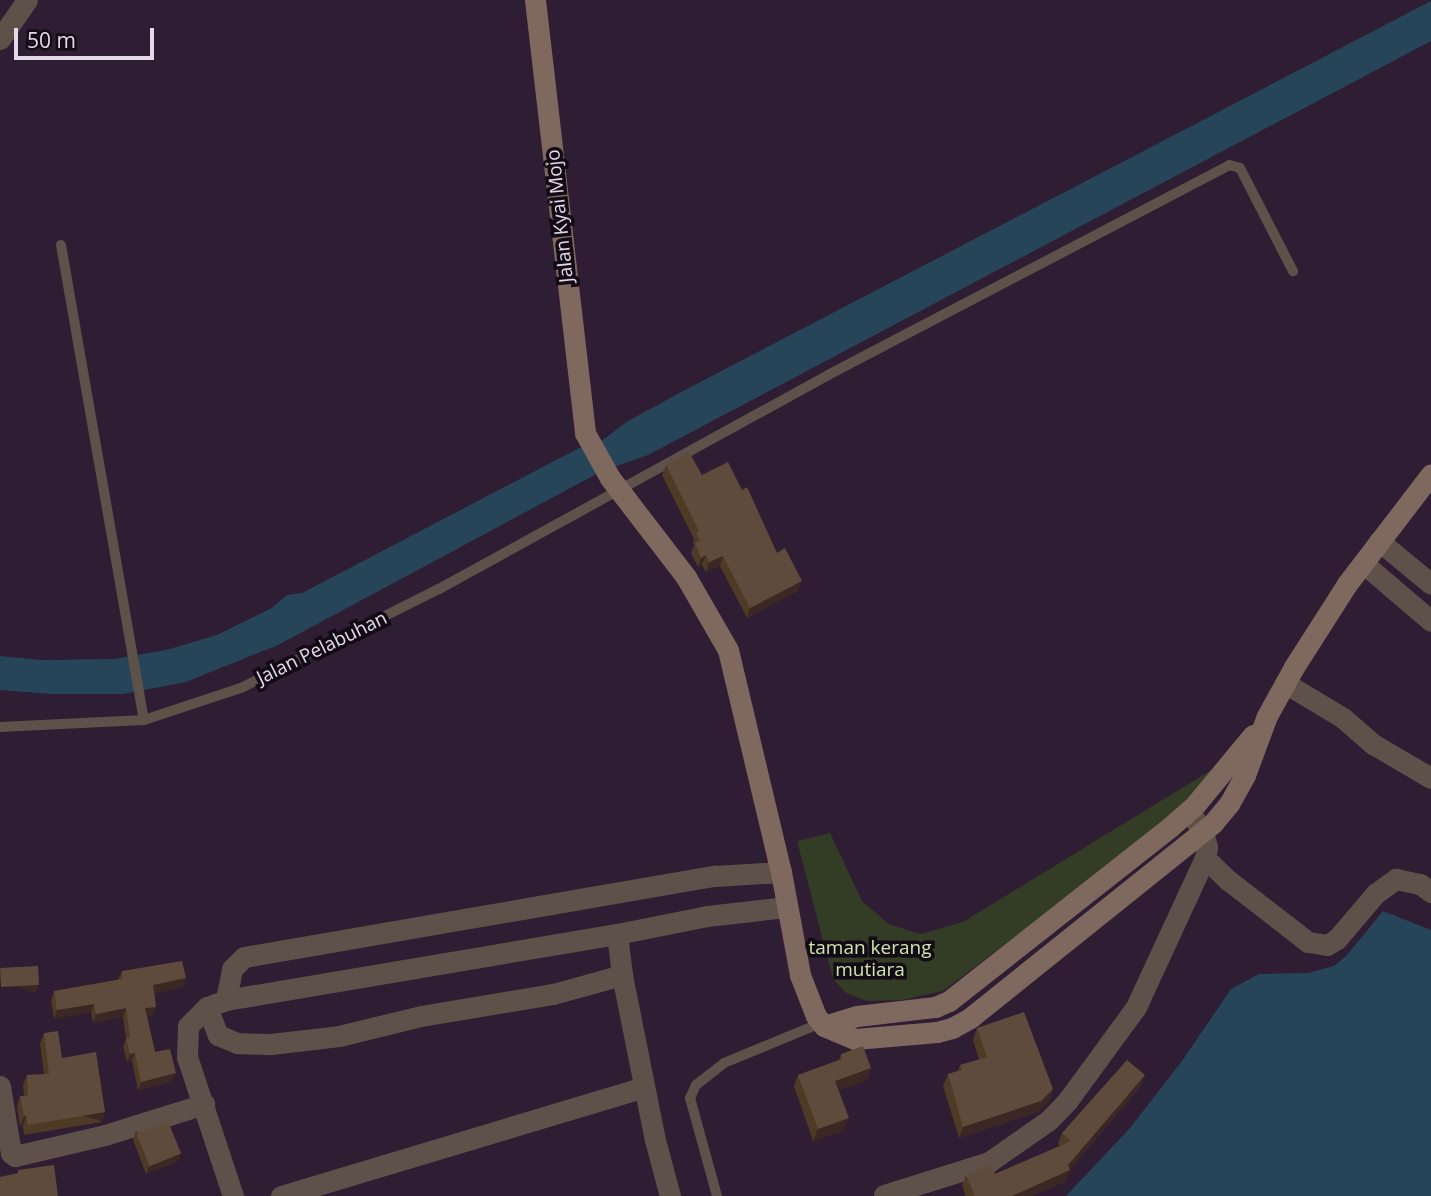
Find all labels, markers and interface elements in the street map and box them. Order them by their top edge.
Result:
scale bar [18,14,158,58]
text: 50 m [27,26,76,54]
street label: Jalan Kyai Mojo [542,148,578,284]
street label: Jalan Pelabuhan [253,607,391,689]
park label: taman kerang mutiara [808,937,932,981]

